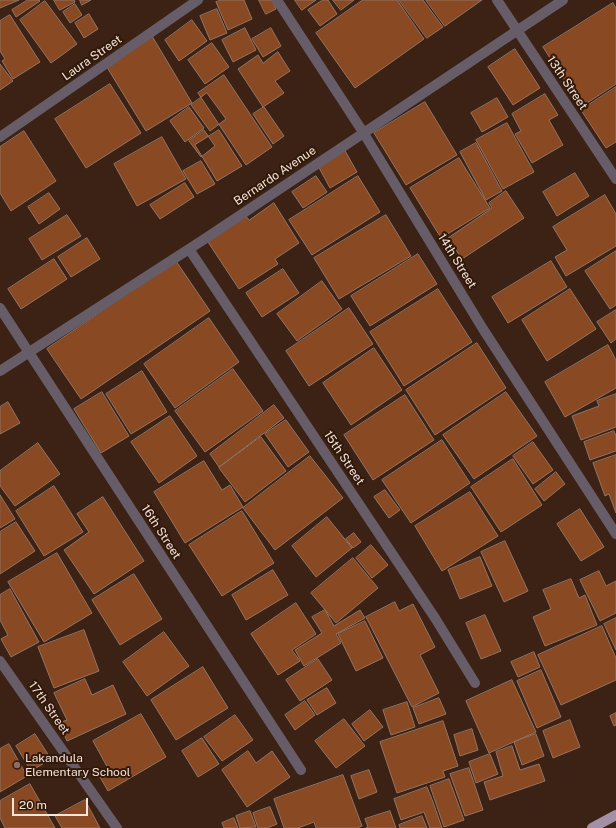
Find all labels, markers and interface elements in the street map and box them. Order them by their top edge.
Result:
street label: Laura Street [59,32,125,84]
street label: 13th Street [544,53,590,113]
street label: Bernardo Avenue [231,143,319,209]
street label: 14th Street [434,231,480,291]
street label: 15th Street [321,428,367,488]
street label: 16th Street [138,502,184,562]
street label: 17th Street [25,679,73,737]
place label: Lakandula Elementary School [25,751,130,779]
marker: Lakandula Elementary School [12,760,22,770]
scale bar [14,790,90,816]
text: 20 m [19,798,47,812]

